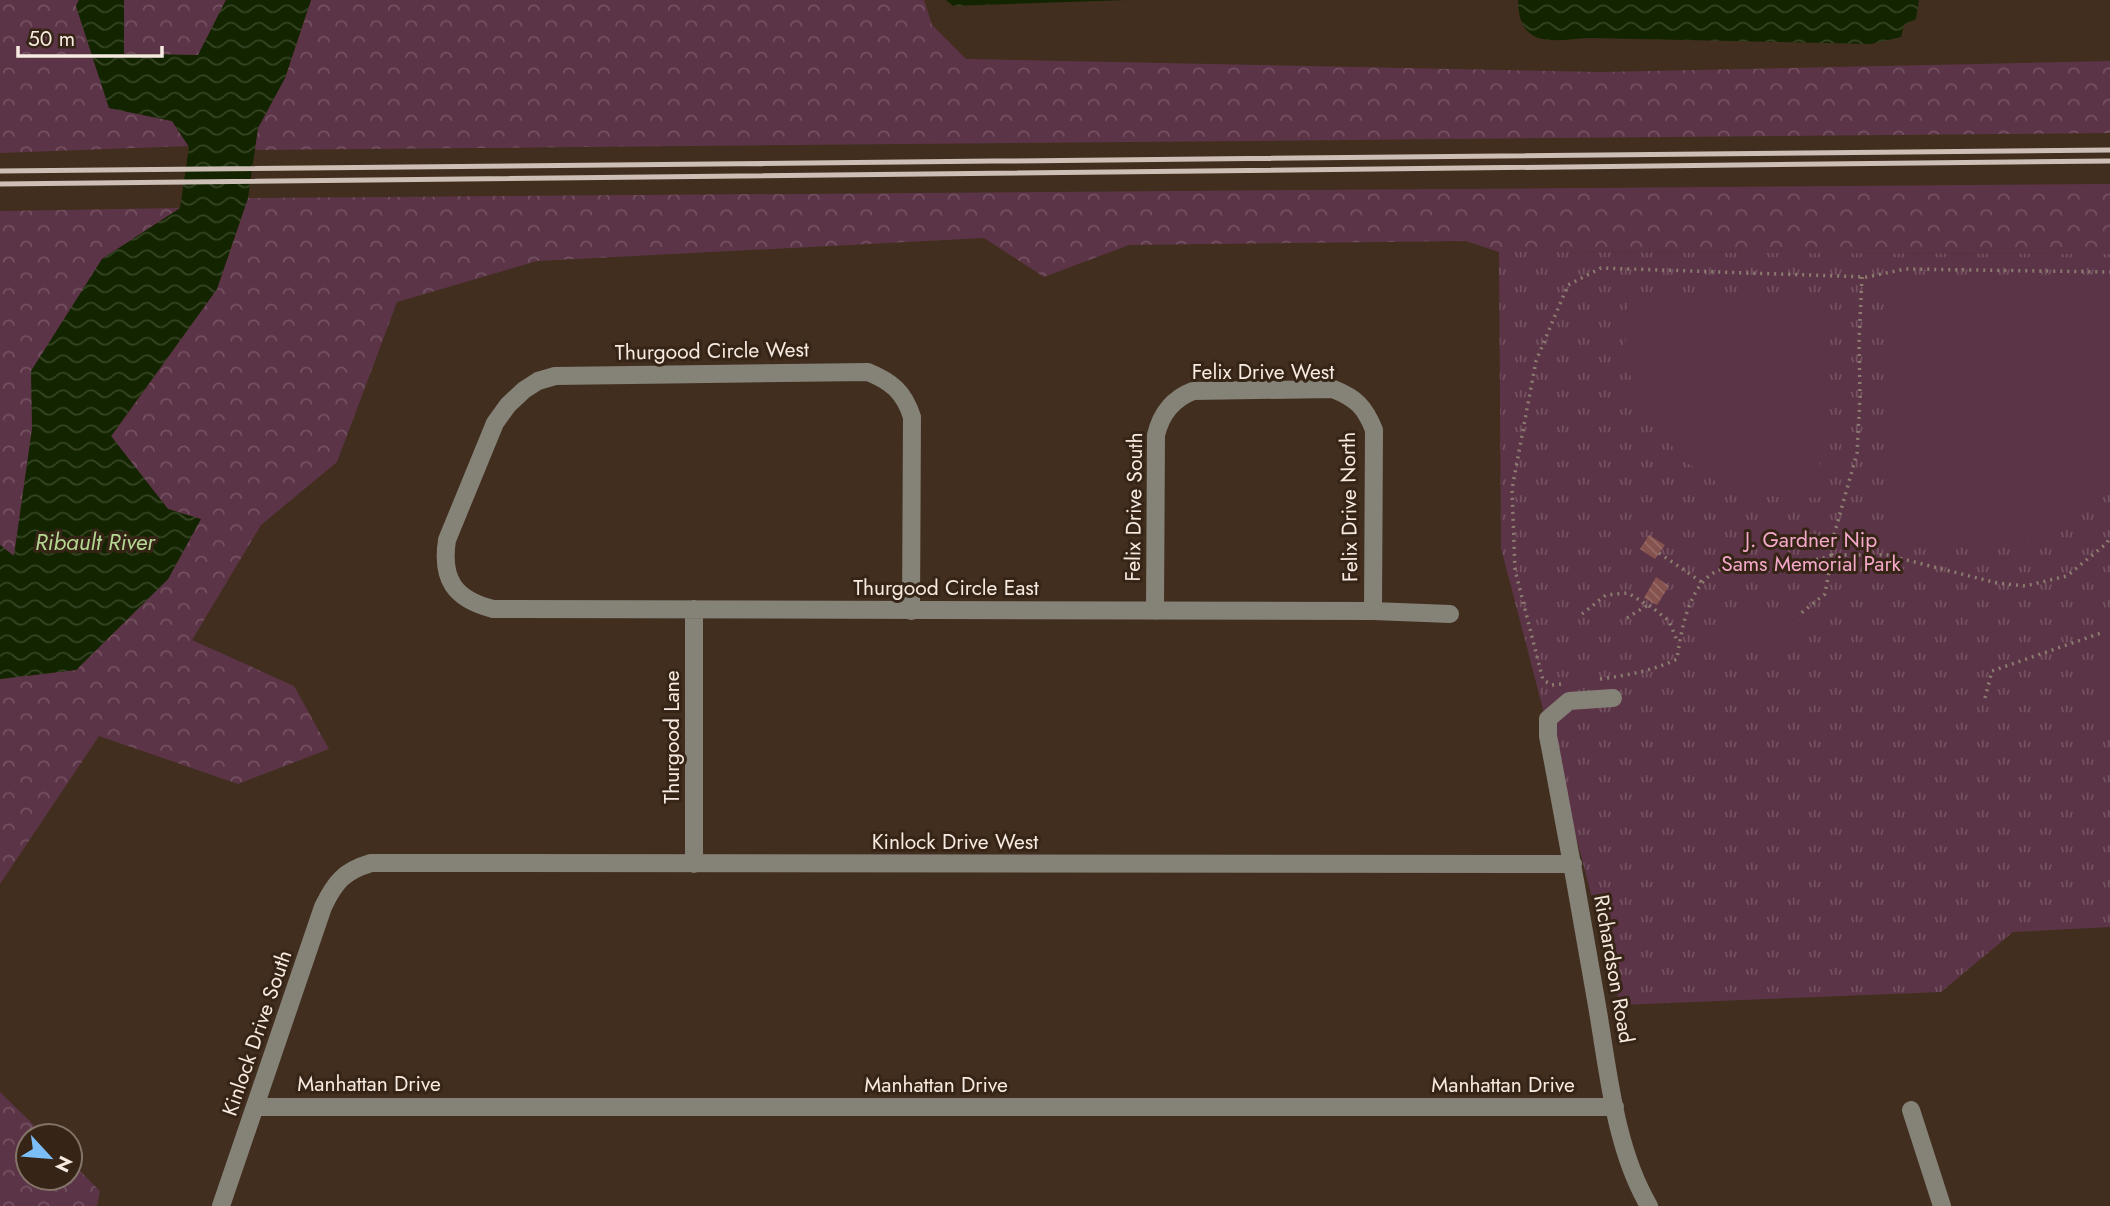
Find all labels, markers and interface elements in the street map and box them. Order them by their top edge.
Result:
scale bar [18,14,161,58]
text: 50 m [28,24,75,54]
street label: Thurgood Circle West [615,334,809,368]
street label: Felix Drive West [1192,357,1334,387]
street label: Felix Drive South [1118,432,1150,582]
street label: Felix Drive North [1333,432,1365,582]
water label: Ribault River [35,525,156,559]
park label: J. Gardner Nip Sams Memorial Park [1721,525,1902,579]
street label: Thurgood Circle East [853,573,1039,603]
street label: Thurgood Lane [657,670,687,804]
street label: Kinlock Drive West [872,827,1038,857]
street label: Richardson Road [1586,892,1642,1046]
street label: Kinlock Drive South [215,946,299,1120]
street label: Manhattan Drive [297,1069,441,1099]
street label: Manhattan Drive [864,1070,1008,1100]
street label: Manhattan Drive [1431,1070,1575,1100]
north arrow [14,1122,84,1192]
text: N [48,1152,79,1177]

